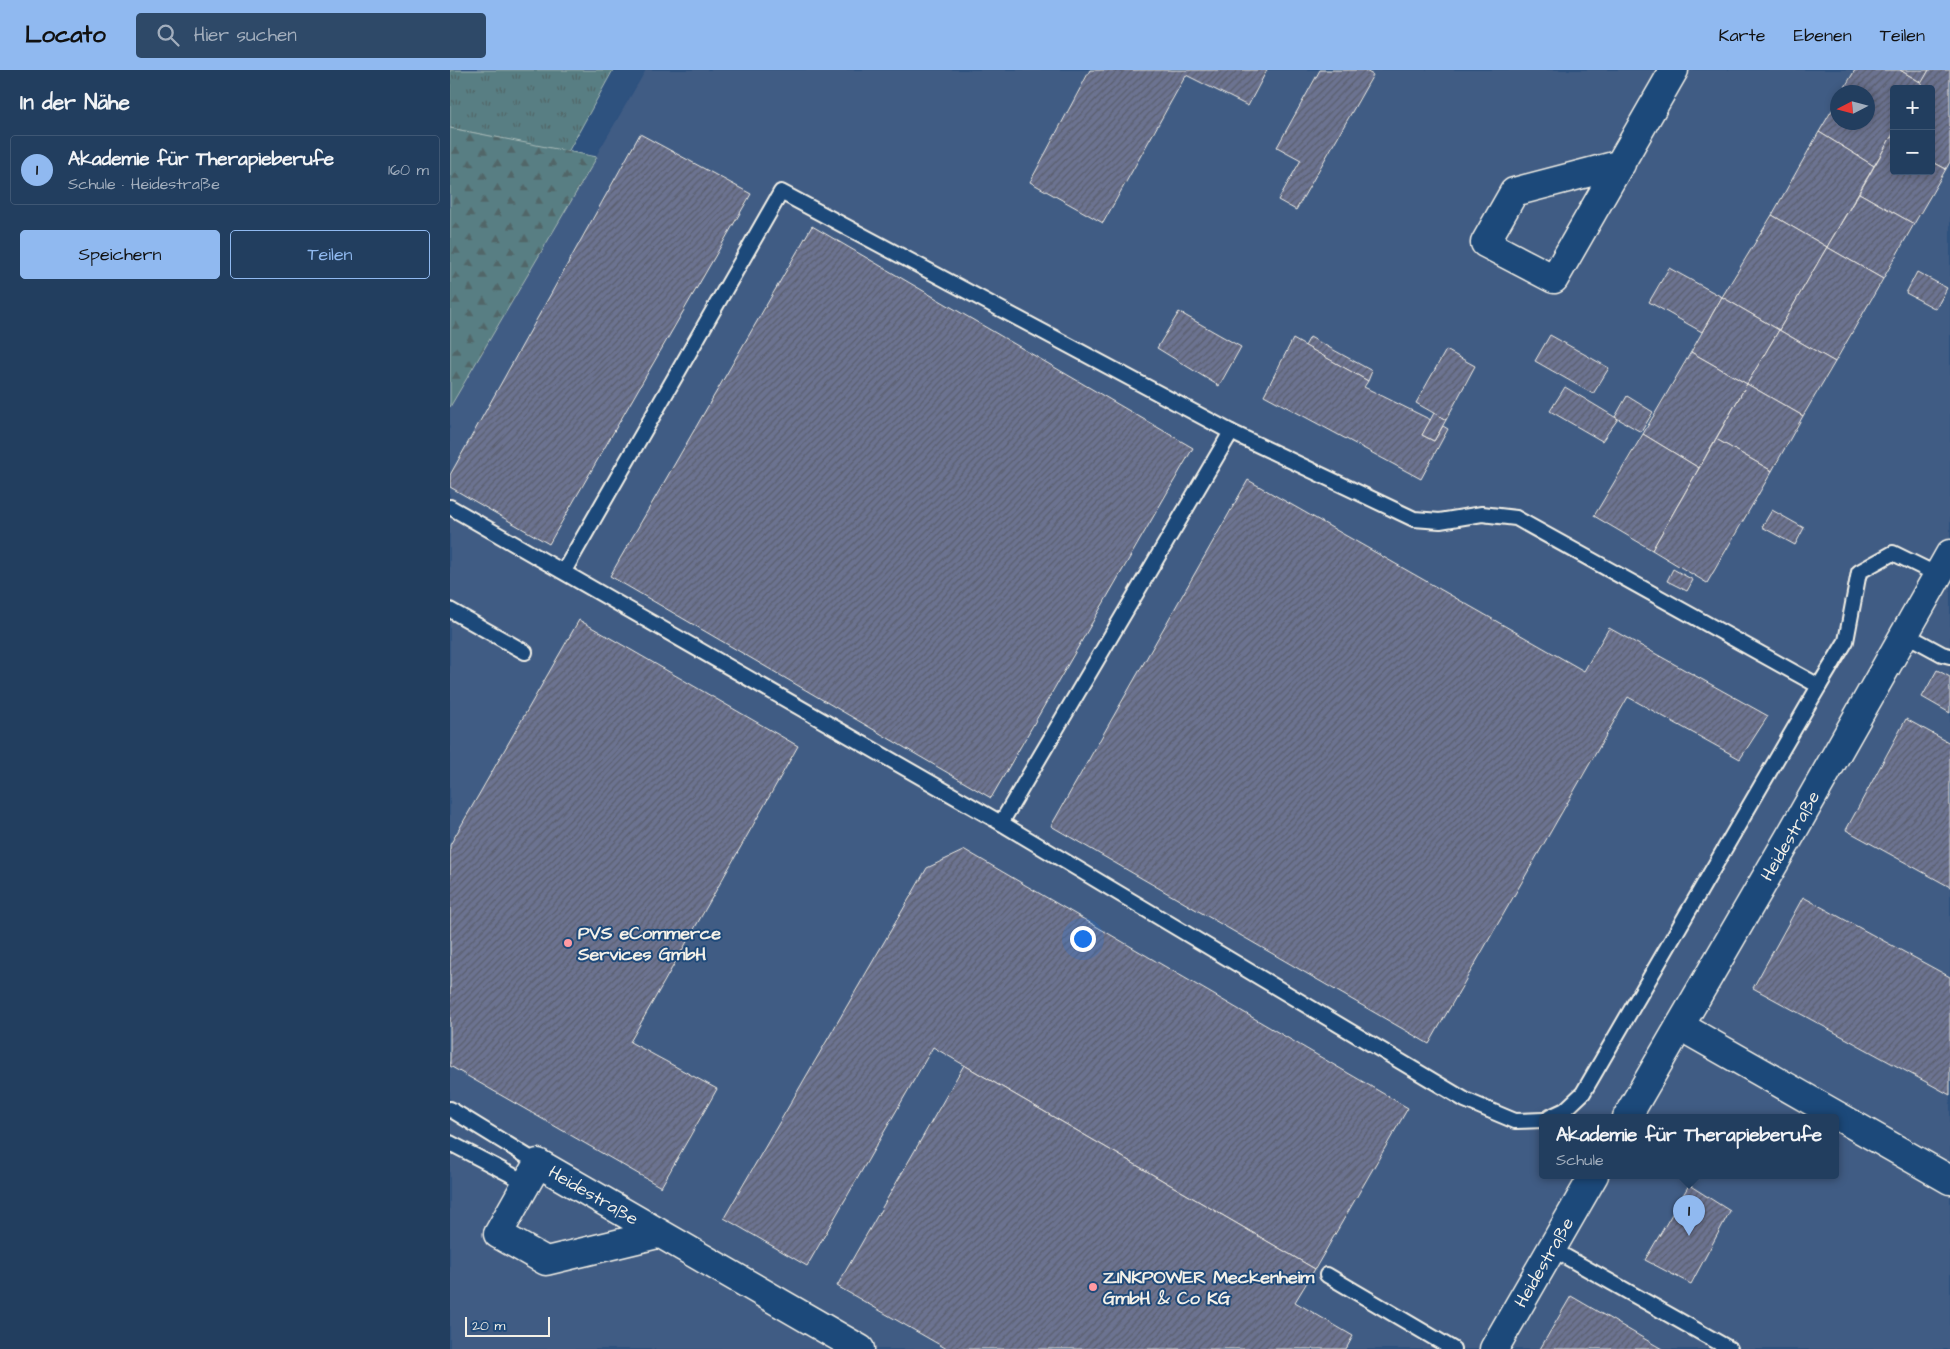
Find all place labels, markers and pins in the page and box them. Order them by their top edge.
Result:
place label: PVS eCommerce Services GmbH [577,921,721,967]
marker: PVS eCommerce Services GmbH [562,937,574,949]
pin: 1 [1673,1195,1705,1236]
place label: ZINKPOWER Meckenheim GmbH & Co KG [1103,1265,1315,1311]
marker: ZINKPOWER Meckenheim GmbH & Co KG [1087,1281,1099,1293]

